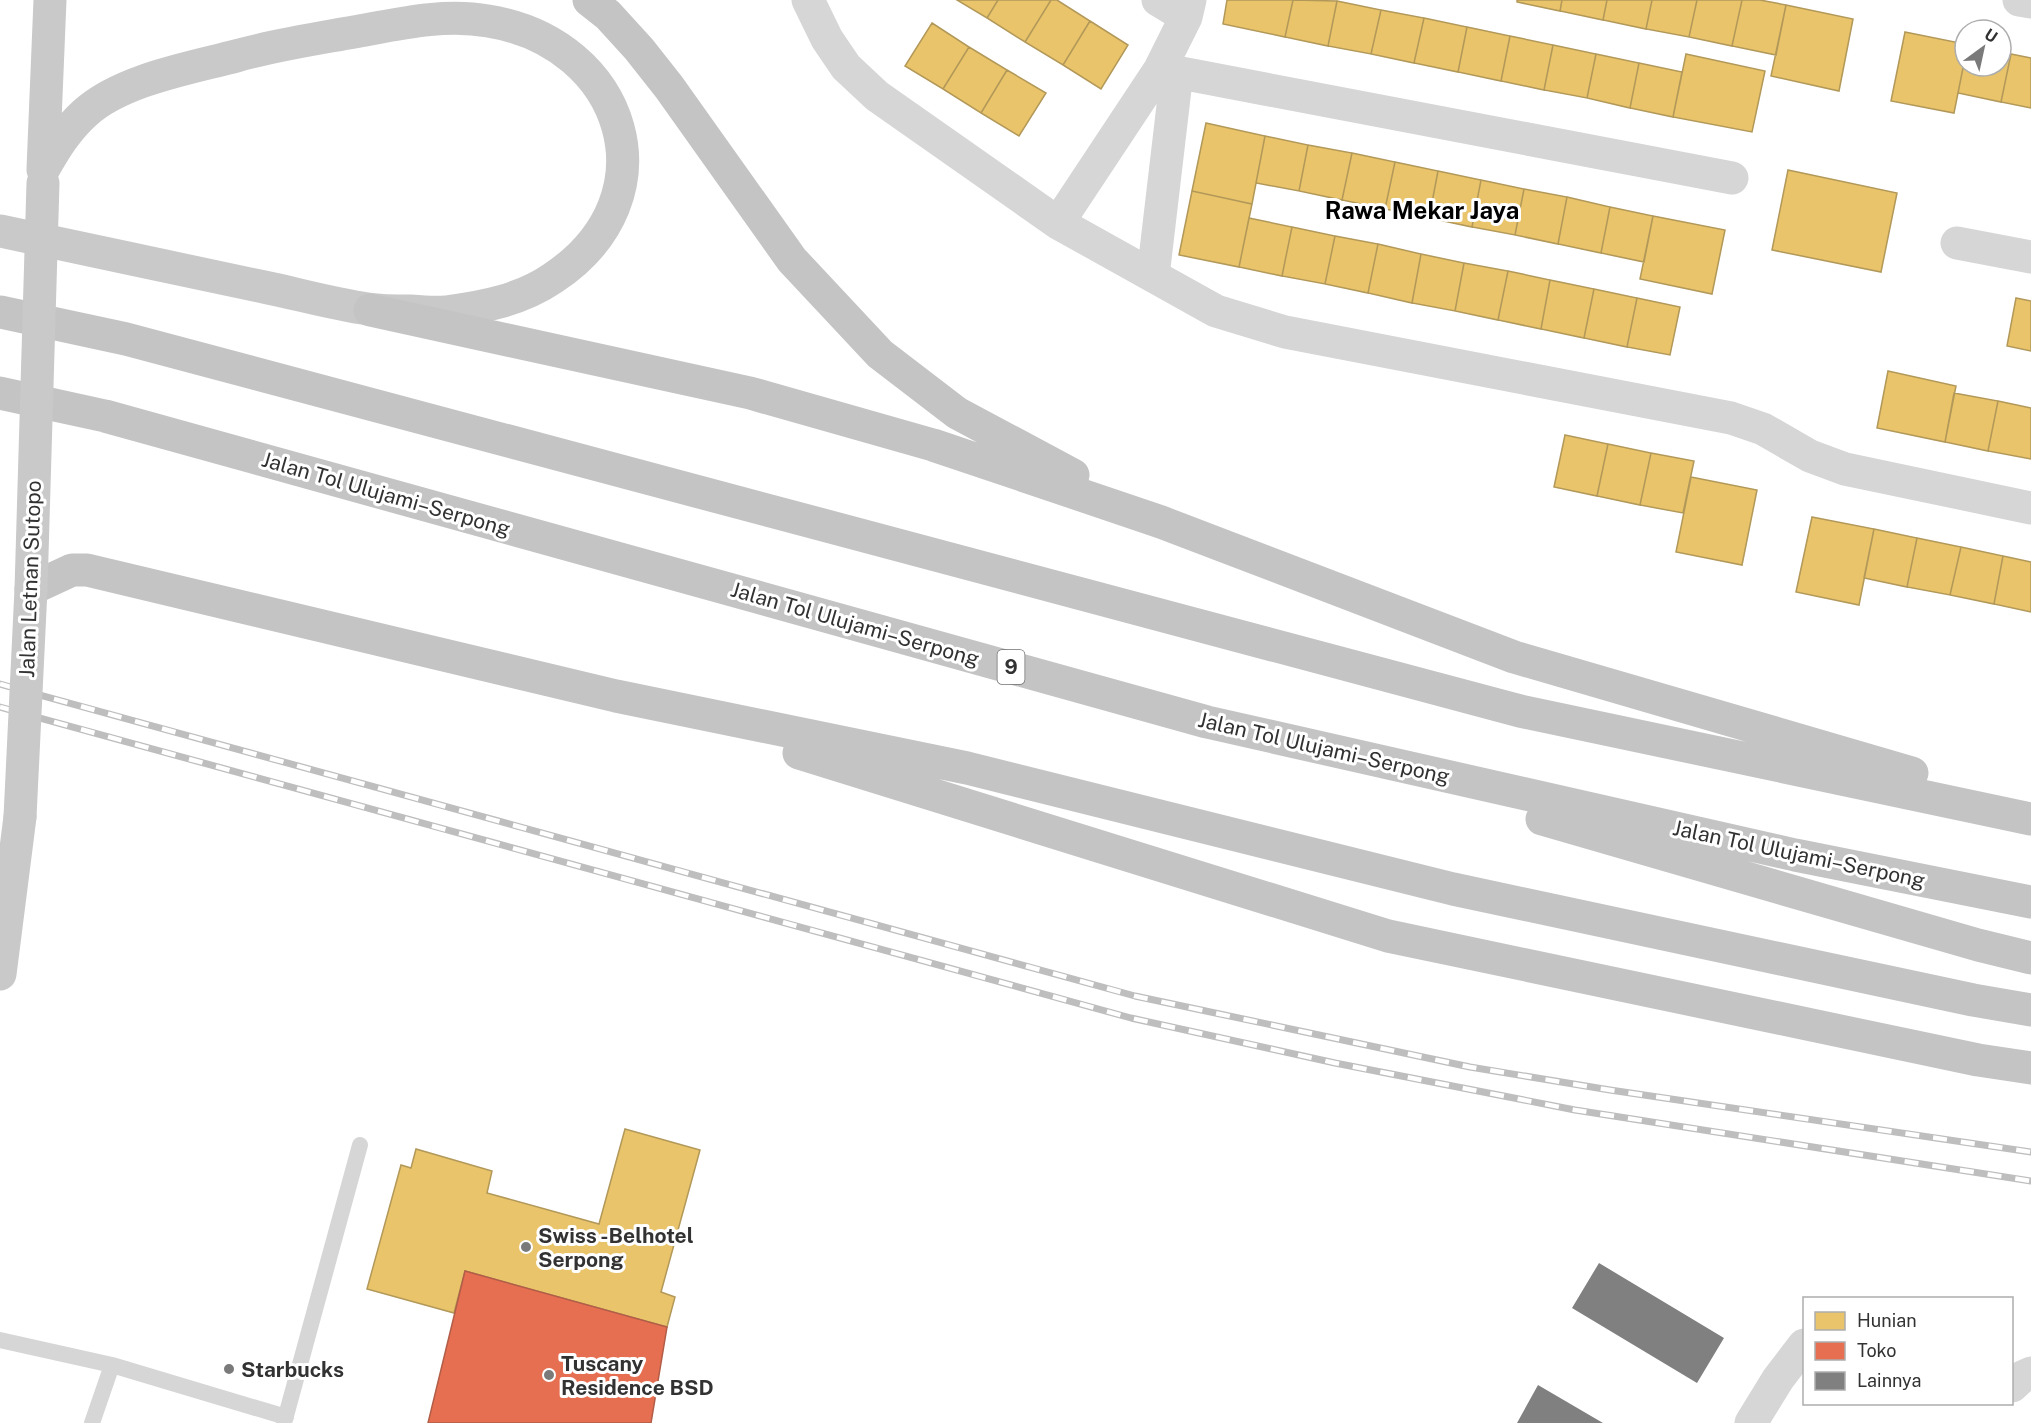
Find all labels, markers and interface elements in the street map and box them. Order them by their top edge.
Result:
north arrow [1953,18,2013,78]
text: U [1981,25,2001,47]
district label: Rawa Mekar Jaya [1325,196,1519,224]
street label: Jalan Tol Ulujami–Serpong [259,446,513,542]
street label: Jalan Letnan Sutopo [14,480,46,678]
street label: Jalan Tol Ulujami–Serpong [728,576,982,672]
road number: 9 [998,650,1024,684]
street label: Jalan Tol Ulujami–Serpong [1196,707,1452,789]
street label: Jalan Tol Ulujami–Serpong [1670,815,1928,893]
place label: Swiss -Belhotel Serpong [538,1223,694,1272]
marker: Swiss -Belhotel Serpong [519,1240,533,1254]
legend [1803,1297,2013,1405]
text: Hunian [1857,1310,1917,1331]
text: Toko [1857,1340,1896,1361]
place label: Tuscany Residence BSD [561,1351,714,1400]
place label: Starbucks [241,1357,344,1382]
marker: Starbucks [222,1362,236,1376]
marker: Tuscany Residence BSD [542,1368,556,1382]
text: Lainnya [1857,1370,1921,1391]

